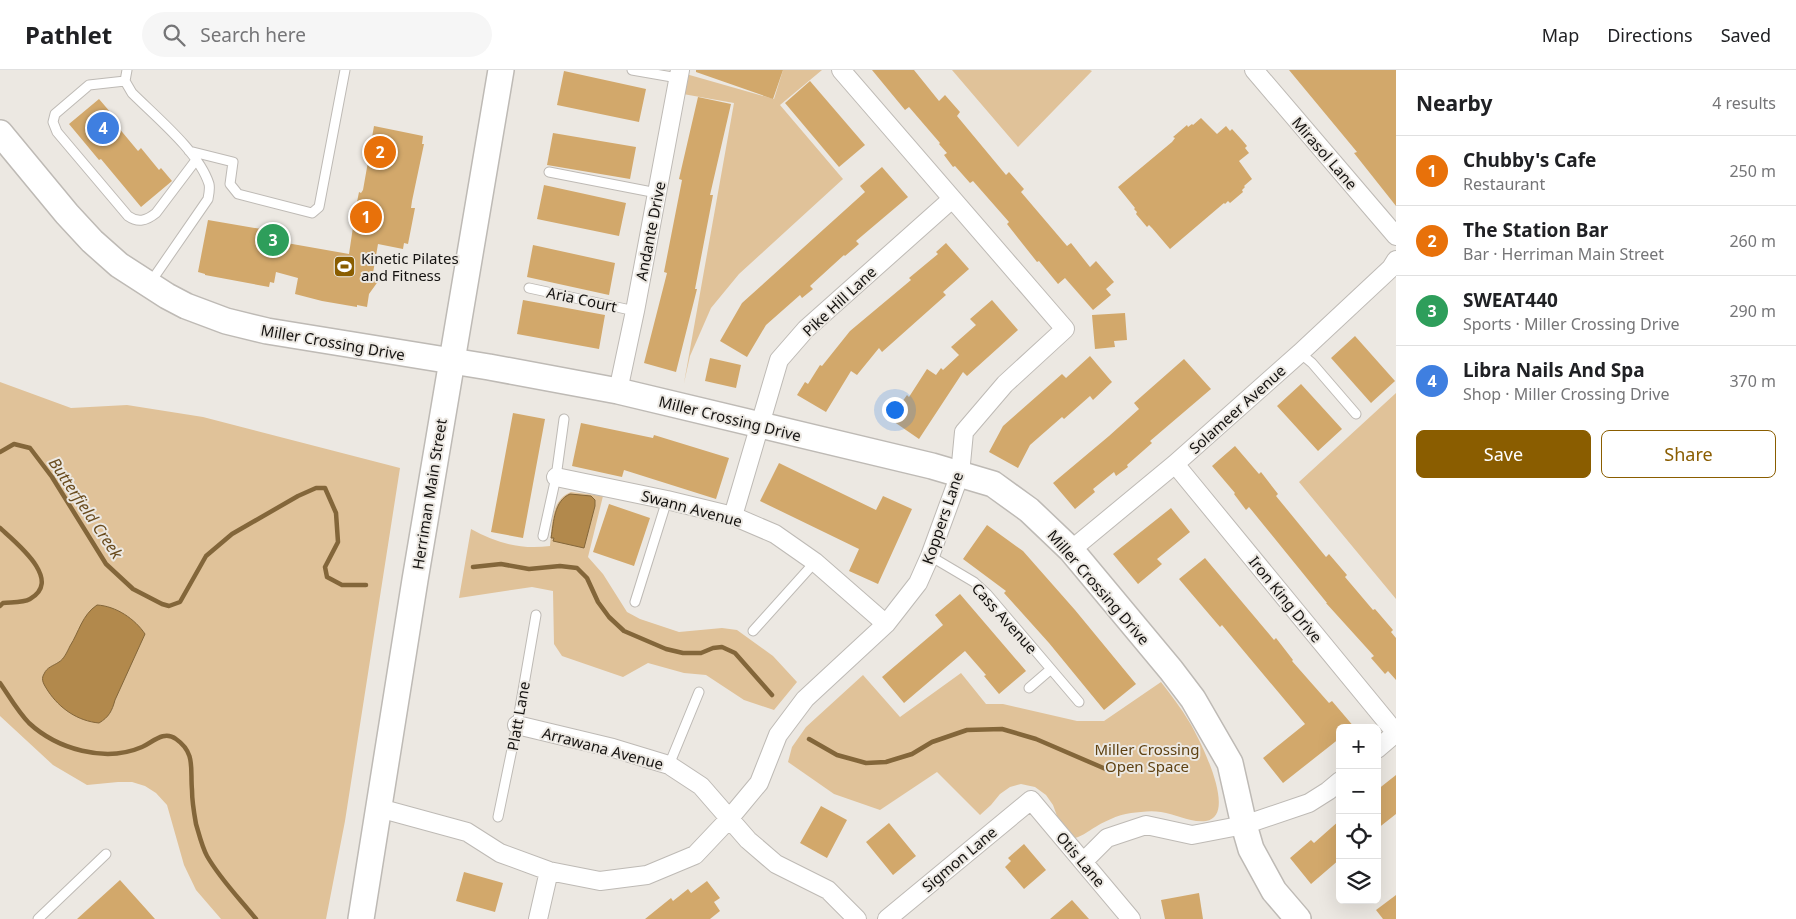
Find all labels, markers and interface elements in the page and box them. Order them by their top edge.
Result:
search box [142,12,492,57]
text: Pathlet [25,18,112,51]
icon: search [160,21,188,49]
text: Search here [200,22,306,48]
text: Map [1542,23,1579,47]
text: Directions [1607,23,1693,47]
text: Saved [1721,23,1771,47]
text: Nearby [1416,89,1492,117]
text: 4 results [1712,92,1776,114]
pin: 4 [87,109,119,147]
street label: Mirasol Lane [1288,113,1362,193]
pin: 2 [364,133,396,171]
text: Chubby's Cafe [1463,147,1596,173]
text: 1 [1427,160,1437,182]
text: 250 m [1729,160,1776,182]
text: Restaurant [1463,173,1545,195]
street label: Andante Drive [631,180,669,282]
pin: 1 [350,198,382,236]
text: The Station Bar [1463,217,1608,243]
pin: 3 [257,221,289,259]
text: 2 [1427,230,1437,252]
text: 260 m [1729,230,1776,252]
text: Bar · Herriman Main Street [1463,243,1664,265]
place label: Kinetic Pilates and Fitness [361,248,459,285]
sports icon: Kinetic Pilates and Fitness [333,255,357,279]
street label: Pike Hill Lane [798,262,880,340]
street label: Aria Court [545,282,620,316]
text: SWEAT440 [1463,287,1558,313]
text: 3 [1427,300,1437,322]
text: 290 m [1729,300,1776,322]
text: Sports · Miller Crossing Drive [1463,313,1680,335]
street label: Miller Crossing Drive [259,319,407,365]
text: Libra Nails And Spa [1463,357,1645,383]
street label: Solameer Avenue [1184,360,1290,458]
text: 4 [1427,370,1437,392]
text: 370 m [1729,370,1776,392]
text: Shop · Miller Crossing Drive [1463,383,1669,405]
street label: Miller Crossing Drive [657,391,803,445]
your location [882,397,908,423]
street label: Herriman Main Street [407,417,451,571]
button: Save [1416,430,1591,478]
button: Share [1601,430,1776,478]
water label: Butterfield Creek [44,453,129,564]
street label: Koppers Lane [917,469,967,567]
street label: Swann Avenue [639,485,745,531]
street label: Miller Crossing Drive [1044,525,1154,649]
street label: Iron King Drive [1245,552,1327,646]
street label: Cass Avenue [968,578,1042,658]
street label: Platt Lane [502,680,534,752]
street label: Arrawana Avenue [540,722,666,774]
map controls [1336,724,1381,904]
button: + [1336,724,1381,769]
park label: Miller Crossing Open Space [1095,739,1199,776]
button: − [1336,769,1381,814]
button: locate [1336,814,1381,859]
street label: Sigmon Lane [917,822,1001,896]
street label: Otis Lane [1052,827,1110,891]
button: layers [1336,859,1381,904]

